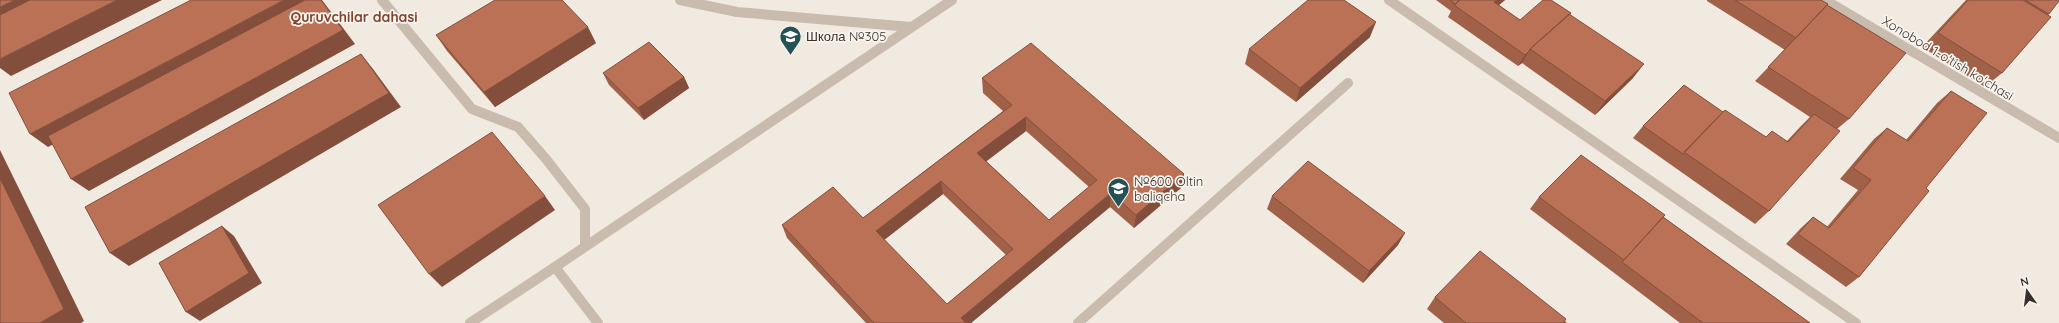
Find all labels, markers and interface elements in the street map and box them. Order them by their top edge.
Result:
district label: Quruvchilar dahasi [291,8,417,26]
street label: Xonobod 1-o'tish ko'chasi [1879,12,2017,104]
school or university icon: Школа №305 [777,23,803,56]
place label: Школа №305 [806,28,886,44]
place label: №600 Oltin baliqcha [1134,173,1203,204]
school or university icon: №600 Oltin baliqcha [1106,175,1132,208]
north arrow [2007,271,2047,311]
text: N [2019,274,2030,289]

